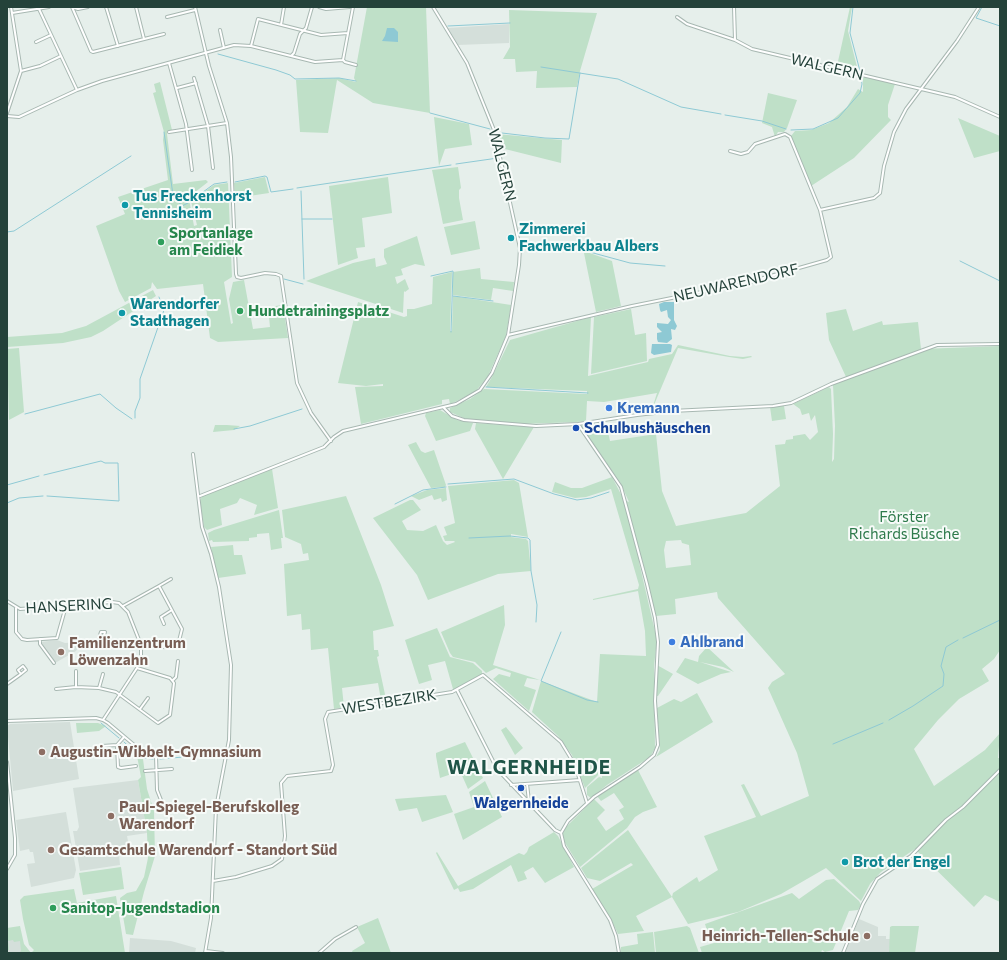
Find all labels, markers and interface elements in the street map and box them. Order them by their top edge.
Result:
street label: WALGERN [789,50,865,84]
street label: WALGERN [484,127,520,203]
place label: Tus Freckenhorst Tennisheim [133,187,251,222]
marker: Tus Freckenhorst Tennisheim [120,200,130,210]
place label: Zimmerei Fachwerkbau Albers [519,220,659,255]
place label: Sportanlage am Feidiek [169,224,253,259]
marker: Zimmerei Fachwerkbau Albers [506,233,516,243]
marker: Sportanlage am Feidiek [156,237,166,247]
street label: NEUWARENDORF [672,260,800,306]
place label: Warendorfer Stadthagen [130,295,219,330]
place label: Hundetrainingsplatz [248,302,389,320]
marker: Hundetrainingsplatz [235,306,245,316]
marker: Warendorfer Stadthagen [117,308,127,318]
place label: Kremann [617,399,680,417]
marker: Kremann [604,403,614,413]
place label: Schulbushäuschen [584,419,711,437]
marker: Schulbushäuschen [571,423,581,433]
park label: Förster Richards Büsche [849,508,959,543]
street label: HANSERING [25,595,113,617]
place label: Ahlbrand [680,633,744,651]
place label: Familienzentrum Löwenzahn [69,634,186,669]
marker: Ahlbrand [667,637,677,647]
marker: Familienzentrum Löwenzahn [56,647,66,657]
street label: WESTBEZIRK [340,686,438,718]
place label: Augustin-Wibbelt-Gymnasium [50,743,261,761]
marker: Augustin-Wibbelt-Gymnasium [37,747,47,757]
district label: WALGERNHEIDE [447,757,611,779]
marker: Walgernheide [516,783,526,793]
place label: Walgernheide [473,794,569,812]
place label: Paul-Spiegel-Berufskolleg Warendorf [119,798,299,833]
marker: Paul-Spiegel-Berufskolleg Warendorf [106,811,116,821]
place label: Gesamtschule Warendorf - Standort Süd [59,841,337,859]
marker: Gesamtschule Warendorf - Standort Süd [46,845,56,855]
place label: Brot der Engel [853,853,950,871]
marker: Brot der Engel [840,857,850,867]
place label: Sanitop-Jugendstadion [61,899,220,917]
marker: Sanitop-Jugendstadion [48,903,58,913]
place label: Heinrich-Tellen-Schule [702,927,859,945]
marker: Heinrich-Tellen-Schule [862,931,872,941]

